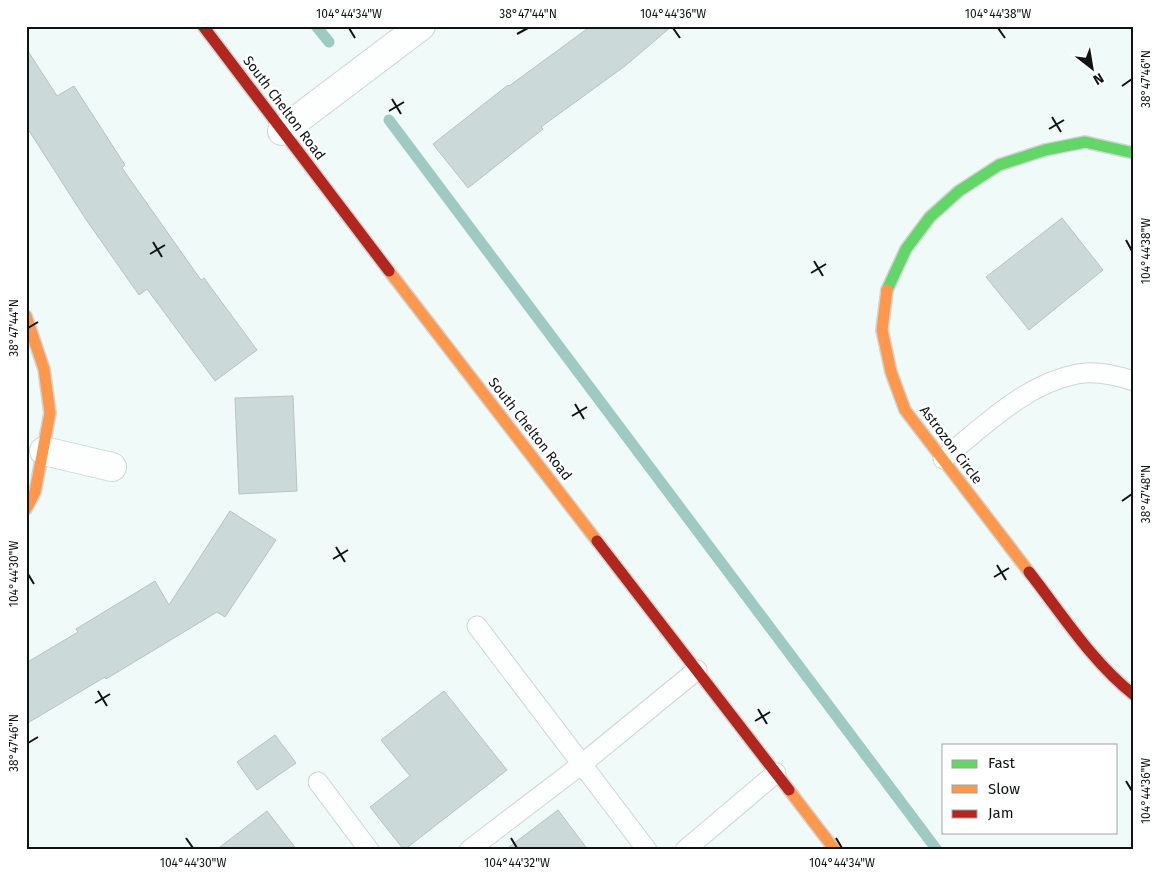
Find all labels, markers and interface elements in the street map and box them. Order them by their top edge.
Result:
text: 104°44'34"W [316,7,382,21]
text: 38°47'44"N [499,7,557,21]
text: 104°44'36"W [640,7,706,21]
text: 104°44'38"W [965,7,1031,21]
north arrow [1068,42,1118,92]
text: 38°47'46"N [1139,50,1153,108]
street label: South Chelton Road [239,53,329,163]
text: N [1090,69,1107,88]
text: 104°44'38"W [1139,218,1153,284]
text: 38°47'44"N [7,299,21,357]
street label: South Chelton Road [485,374,575,484]
street label: Astrozon Circle [916,402,986,488]
text: 38°47'48"N [1139,465,1153,523]
text: 104°44'30"W [7,541,21,607]
text: 38°47'46"N [7,714,21,772]
legend [942,744,1118,834]
text: Fast [988,754,1015,772]
text: 104°44'36"W [1139,758,1153,824]
text: Slow [988,780,1020,798]
text: Jam [988,804,1014,822]
text: 104°44'30"W [160,856,226,870]
text: 104°44'32"W [484,856,550,870]
text: 104°44'34"W [809,856,875,870]

